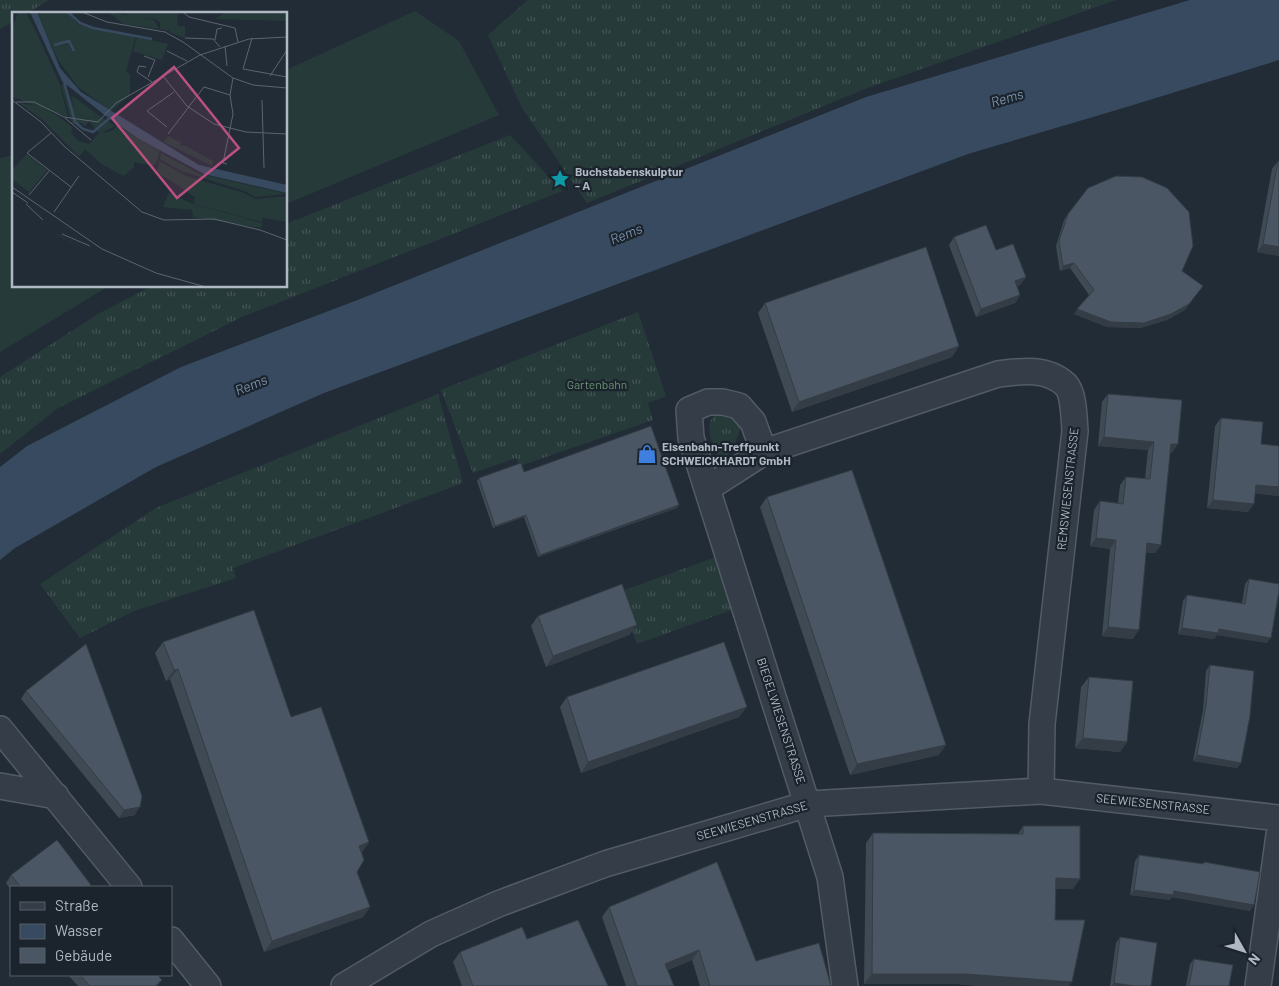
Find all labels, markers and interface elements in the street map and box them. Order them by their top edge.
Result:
inset map [12,12,288,288]
water label: Rems [989,85,1026,110]
place label: Buchstabenskulptur - A [575,164,684,192]
place icon: Buchstabenskulptur - A [549,168,571,190]
water label: Rems [607,219,645,248]
water label: Rems [232,370,270,399]
park label: Gartenbahn [567,377,627,391]
street label: REMSWIESENSTRASSE [1054,427,1080,551]
place label: Eisenbahn-Treffpunkt SCHWEICKHARDT GmbH [662,439,791,467]
shop icon: Eisenbahn-Treffpunkt SCHWEICKHARDT GmbH [636,443,658,465]
street label: BIEGELWIESENSTRASSE [755,656,809,786]
street label: SEEWIESENSTRASSE [1095,790,1211,816]
street label: SEEWIESENSTRASSE [695,798,809,843]
legend [10,886,172,976]
text: Straße [55,896,99,914]
text: Wasser [55,921,103,939]
north arrow [1219,926,1269,976]
text: Gebäude [55,946,112,964]
text: N [1245,951,1264,968]

